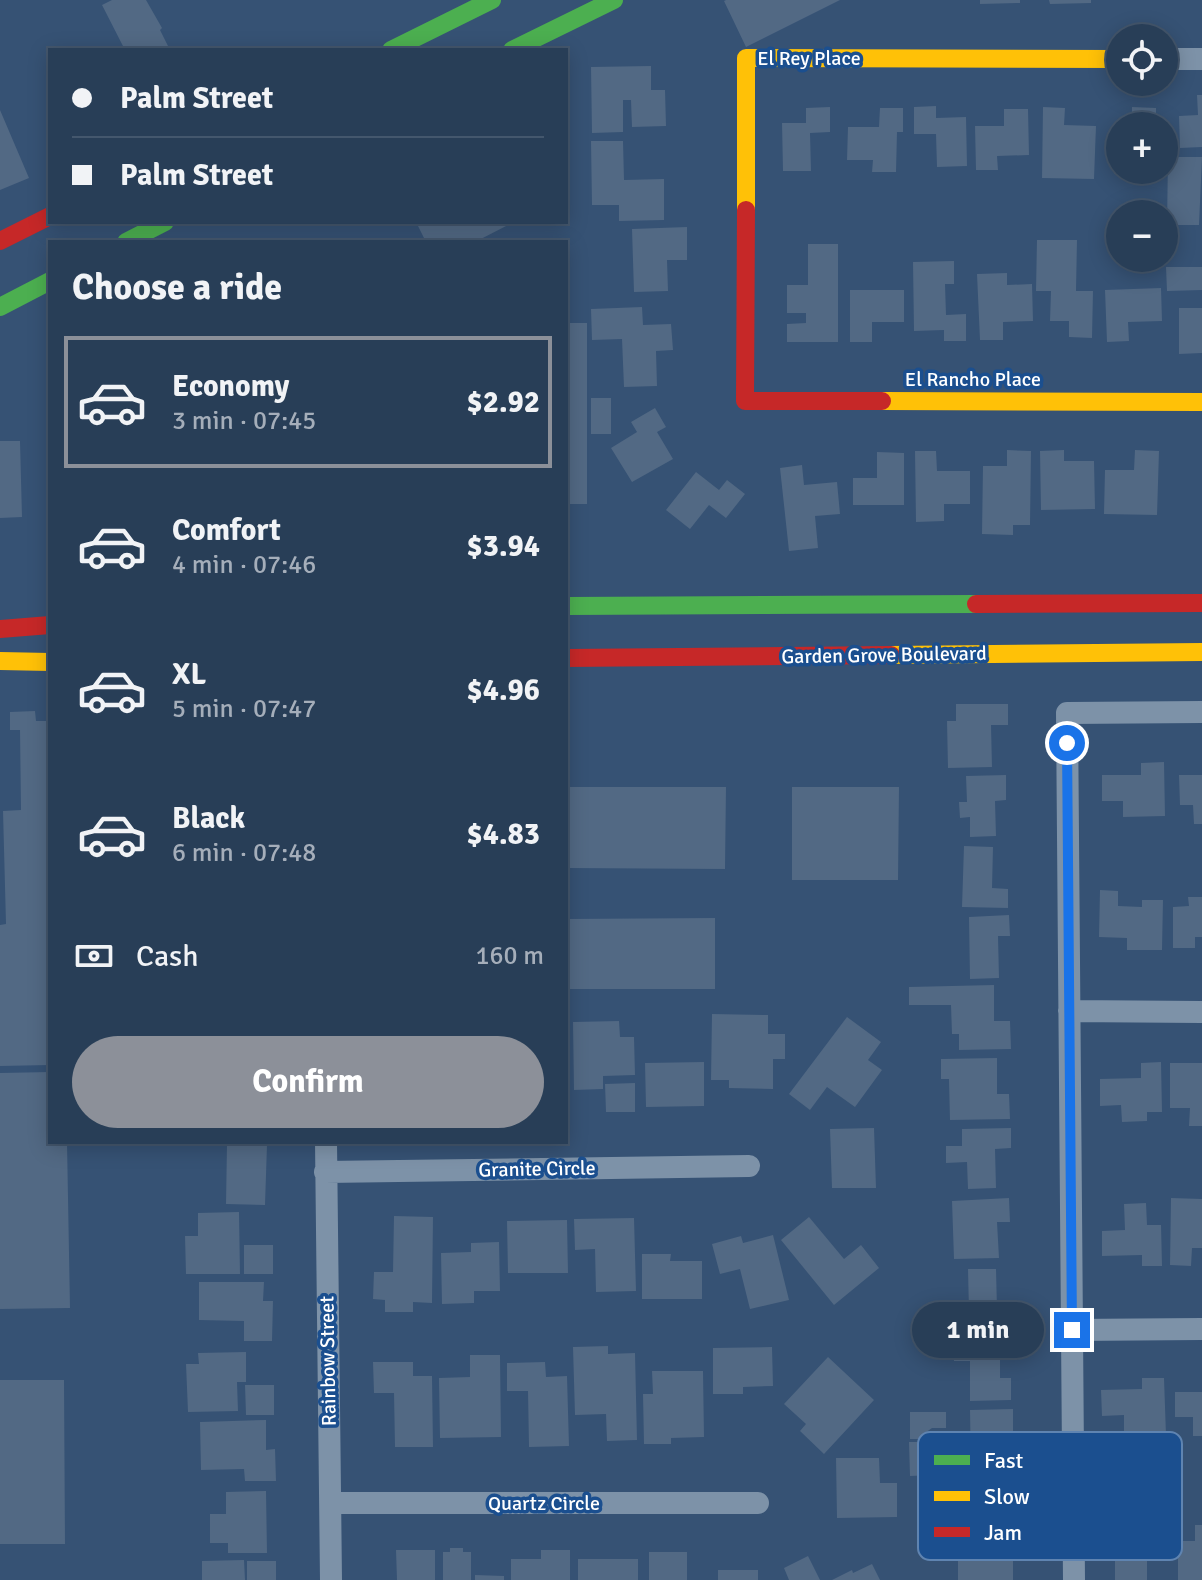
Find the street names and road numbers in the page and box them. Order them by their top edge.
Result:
street label: El Rey Place [757,46,861,71]
street label: El Rancho Place [905,367,1041,392]
street label: Garden Grove Boulevard [781,641,987,669]
street label: Granite Circle [478,1155,596,1183]
street label: Rainbow Street [314,1296,342,1426]
street label: Quartz Circle [488,1491,600,1516]

